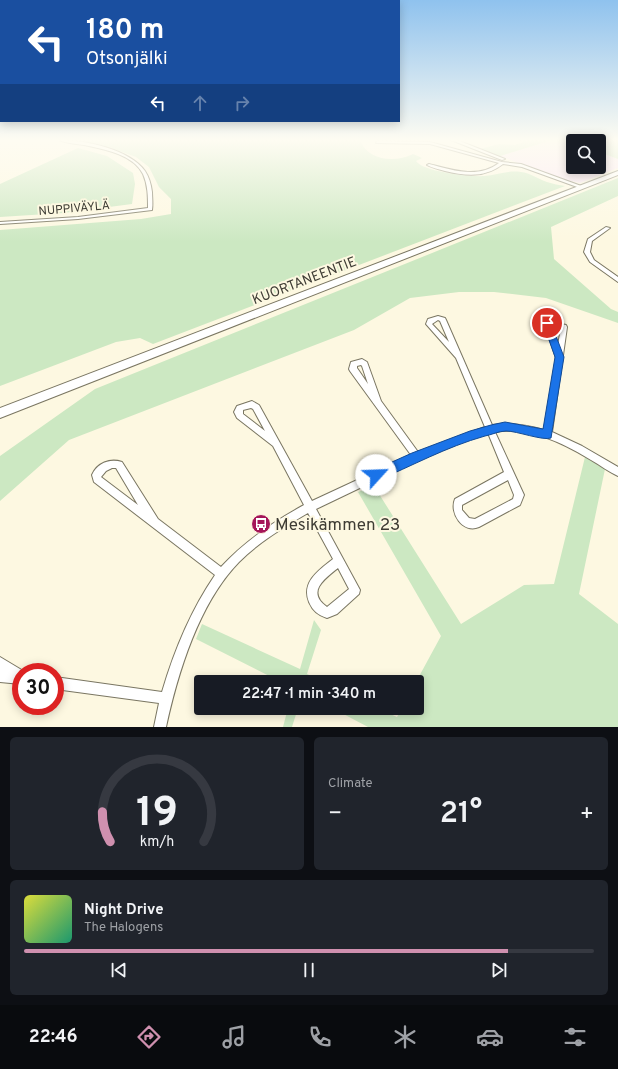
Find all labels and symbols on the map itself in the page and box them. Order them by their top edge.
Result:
street label: NUPPIVÄYLÄ [38,198,110,220]
street label: KUORTANEENTIE [250,254,359,309]
pin [530,306,564,340]
position arrow [355,454,397,496]
bus stop icon: Mesikämmen 23 [250,513,272,535]
place label: Mesikämmen 23 [275,515,400,537]
speed limit sign: 30 [12,663,64,715]

